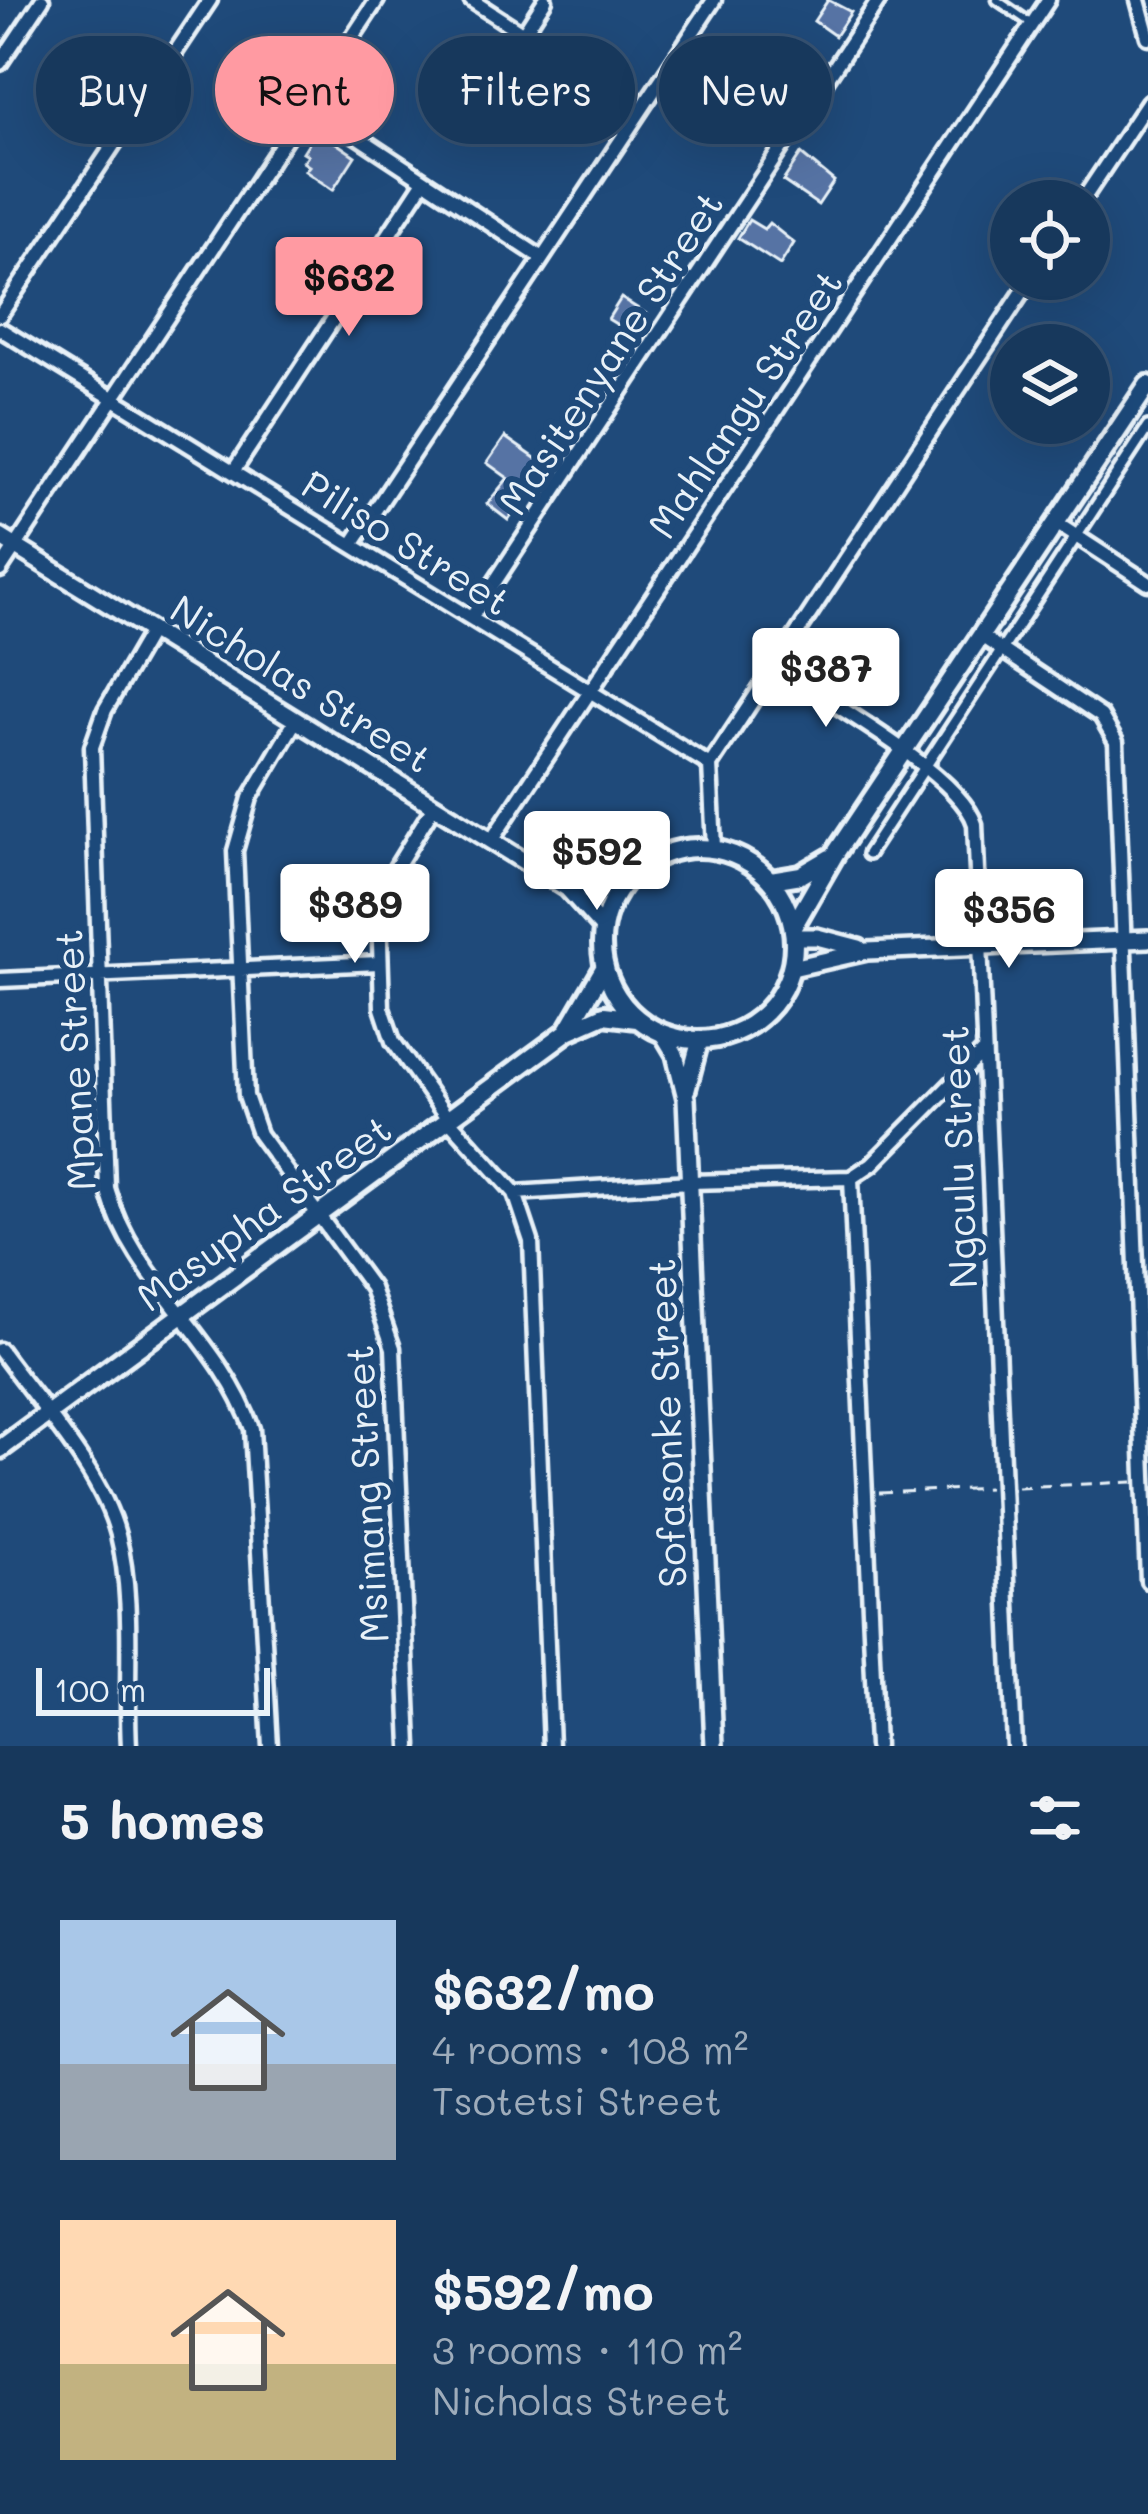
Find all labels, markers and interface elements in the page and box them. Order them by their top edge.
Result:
chip: Buy [36,36,191,144]
chip: Rent [215,36,394,144]
chip: Filters [418,36,635,144]
chip: New [659,36,832,144]
map controls [990,180,1110,444]
button: locate [990,180,1110,300]
street label: Masitenyane Street [486,181,734,524]
pin: $632 [278,237,420,339]
text: $632 [303,250,395,301]
street label: Mahlangu Street [635,259,853,548]
button: layers [990,324,1110,444]
street label: Piliso Street [293,458,520,626]
street label: Nicholas Street [162,582,442,783]
pin: $387 [755,628,897,730]
text: $387 [779,641,873,692]
pin: $592 [526,811,668,913]
text: $592 [551,824,643,875]
pin: $389 [284,864,426,966]
pin: $356 [938,869,1080,971]
text: $389 [307,877,403,928]
text: $356 [962,882,1056,933]
street label: Mpane Street [41,928,106,1192]
street label: Ngculu Street [927,1025,989,1290]
street label: Masupha Street [126,1102,401,1321]
street label: Sofasonke Street [634,1257,697,1589]
street label: Msimang Street [332,1344,400,1644]
scale bar [36,1662,270,1715]
text: 100 m [54,1667,146,1710]
text: 5 homes [60,1785,265,1852]
icon: filters [1022,1785,1088,1851]
text: $632/mo [432,1956,655,2023]
icon: home [156,1968,300,2112]
text: 4 rooms · 108 m² [432,2023,749,2074]
text: Tsotetsi Street [432,2074,722,2125]
text: $592/mo [432,2256,654,2323]
icon: home [156,2268,300,2412]
text: 3 rooms · 110 m² [432,2323,742,2374]
text: Nicholas Street [432,2374,730,2425]

